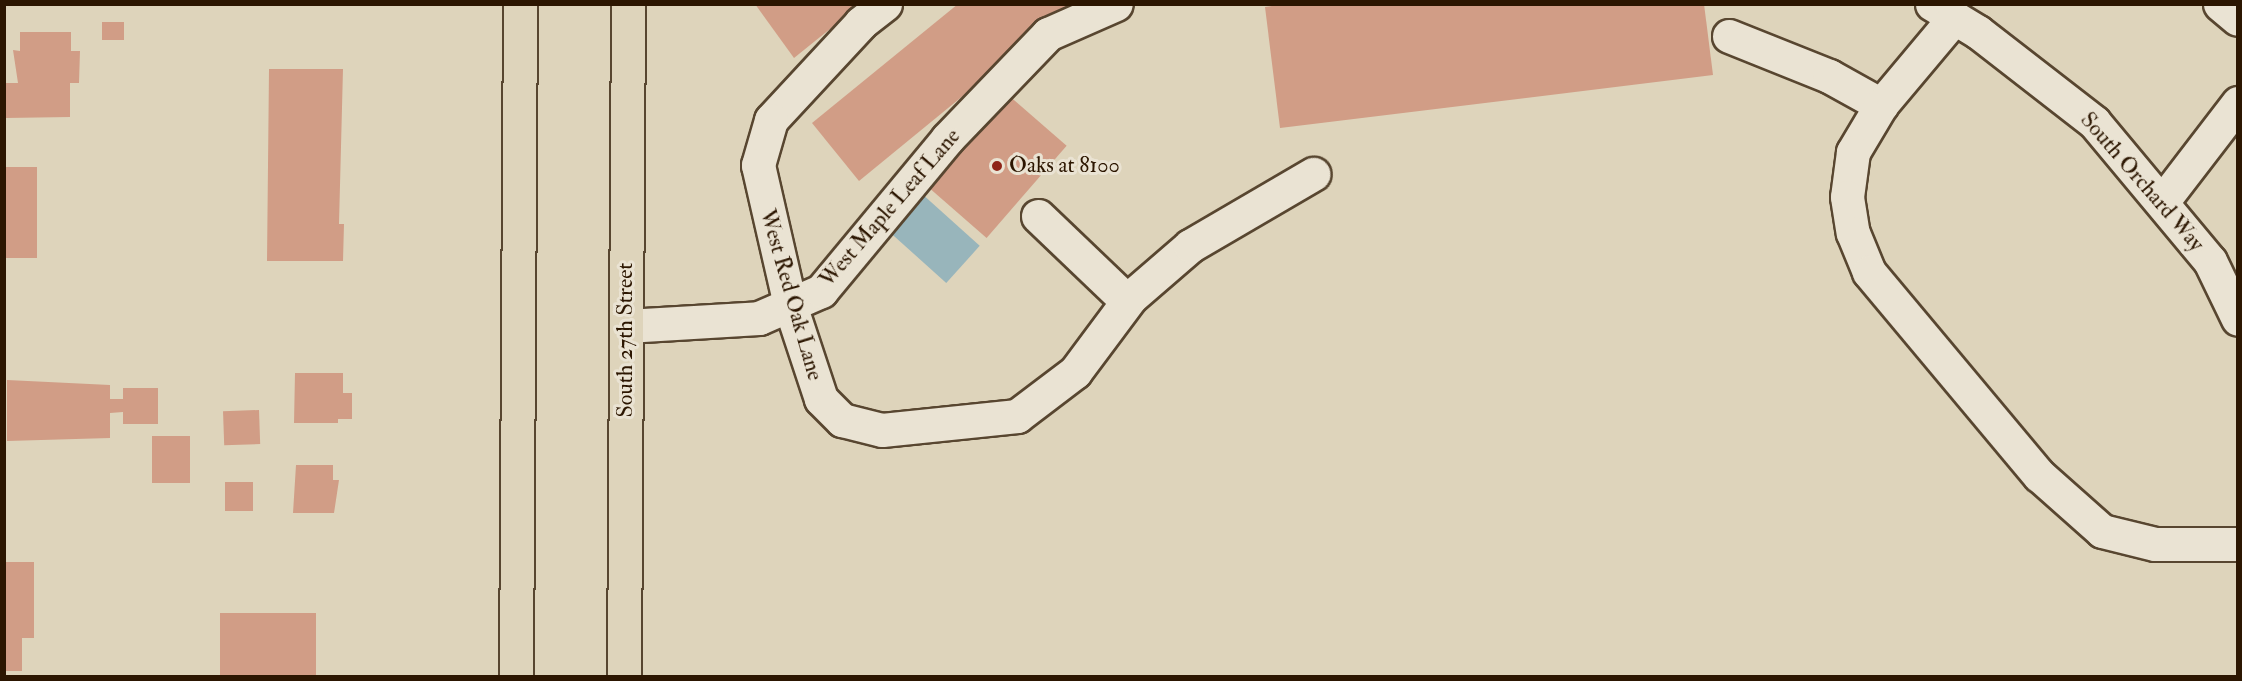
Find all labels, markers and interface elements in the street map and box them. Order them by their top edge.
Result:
street label: South Orchard Way [2075,107,2209,257]
street label: West Maple Leaf Lane [814,124,966,292]
place label: Oaks at 8100 [1009,153,1120,179]
marker: Oaks at 8100 [990,159,1004,173]
street label: West Red Oak Lane [754,206,828,384]
street label: South 27th Street [613,263,639,417]

